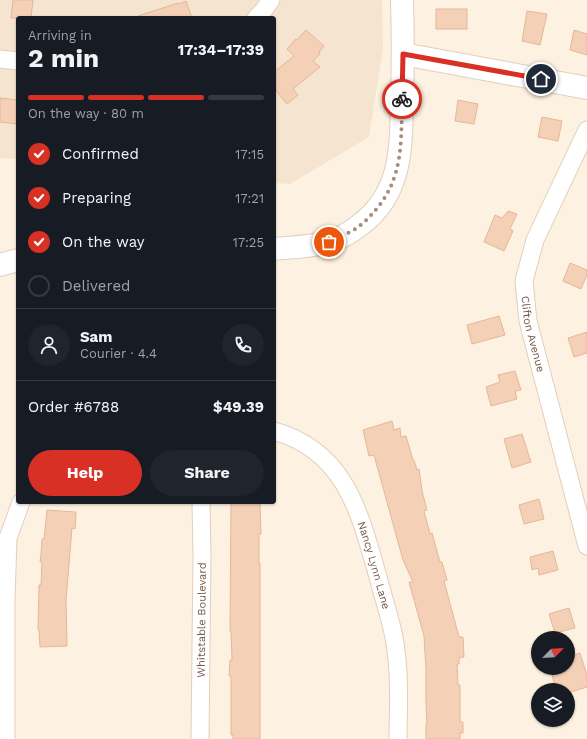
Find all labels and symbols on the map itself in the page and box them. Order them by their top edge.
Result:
pin [524,62,558,96]
courier [382,79,422,119]
pin [312,225,346,259]
street label: Clifton Avenue [519,295,548,374]
street label: Nancy Lynn Lane [355,519,393,611]
street label: Whitstable Boulevard [194,562,208,678]
north arrow [531,631,575,675]

